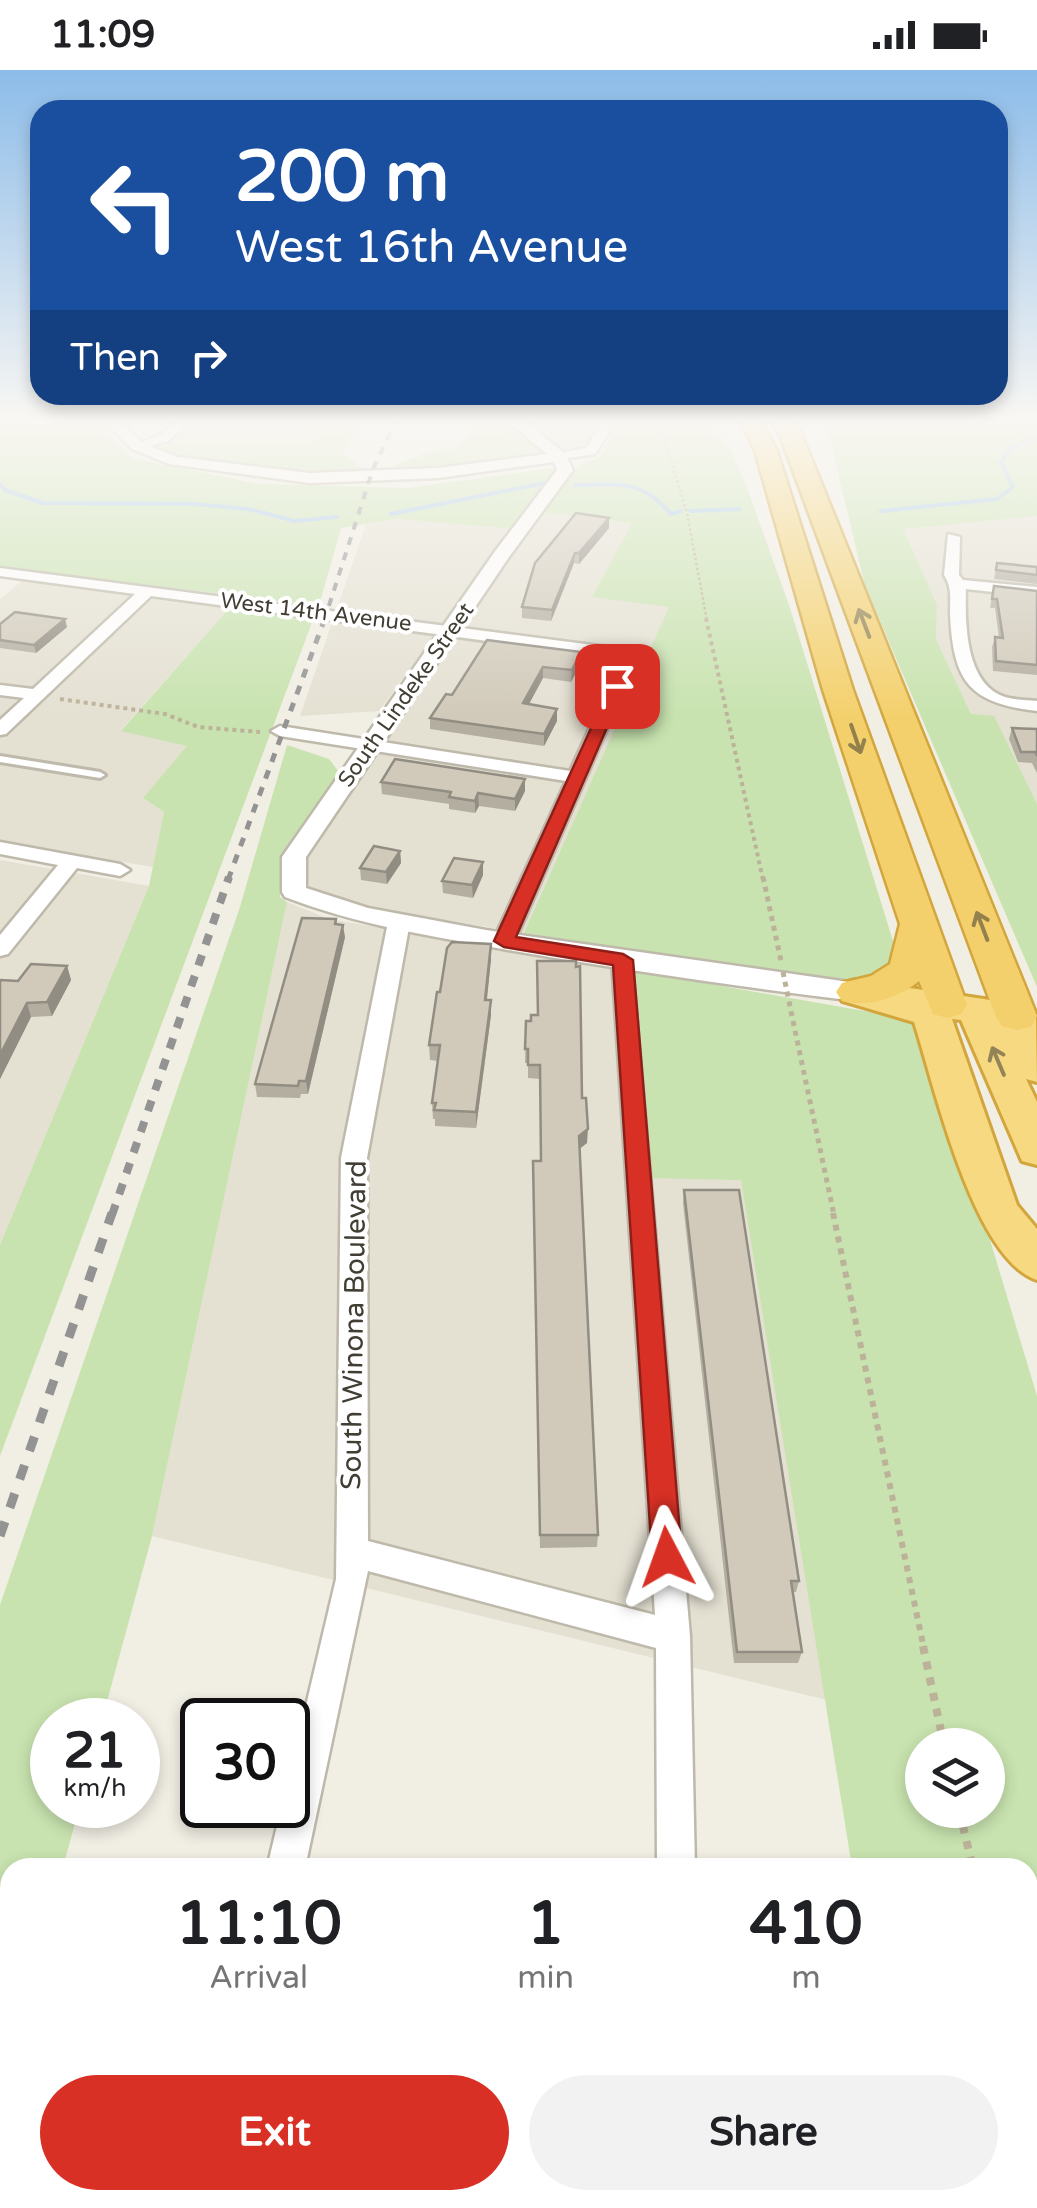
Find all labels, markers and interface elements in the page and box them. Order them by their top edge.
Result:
text: 11:09 [50,12,155,58]
text: 200 m [235,136,449,220]
icon: left [70,140,200,270]
text: West 16th Avenue [235,221,628,275]
icon: right [181,330,236,385]
text: Then [70,335,161,381]
street label: West 14th Avenue [219,587,413,637]
street label: South Lindeke Street [333,598,479,792]
one-way arrow [853,609,871,639]
pin [575,644,660,729]
icon: arrive [590,659,645,714]
one-way arrow [848,723,866,754]
one-way arrow [971,912,989,942]
one-way arrow [988,1046,1006,1077]
street label: South Winona Boulevard [334,1160,374,1490]
position arrow [615,1505,719,1609]
speed limit sign: 30 [180,1698,310,1828]
text: 21 [64,1721,126,1781]
map controls [905,1728,1005,1828]
button: layers [905,1728,1005,1828]
text: km/h [64,1773,126,1803]
text: 11:10 [175,1888,342,1960]
text: 1 [527,1888,564,1960]
text: 410 [749,1888,863,1960]
text: Arrival [209,1959,308,1997]
text: min [517,1959,574,1997]
text: m [791,1959,821,1997]
button: Exit [40,2075,509,2190]
button: Share [529,2075,998,2190]

